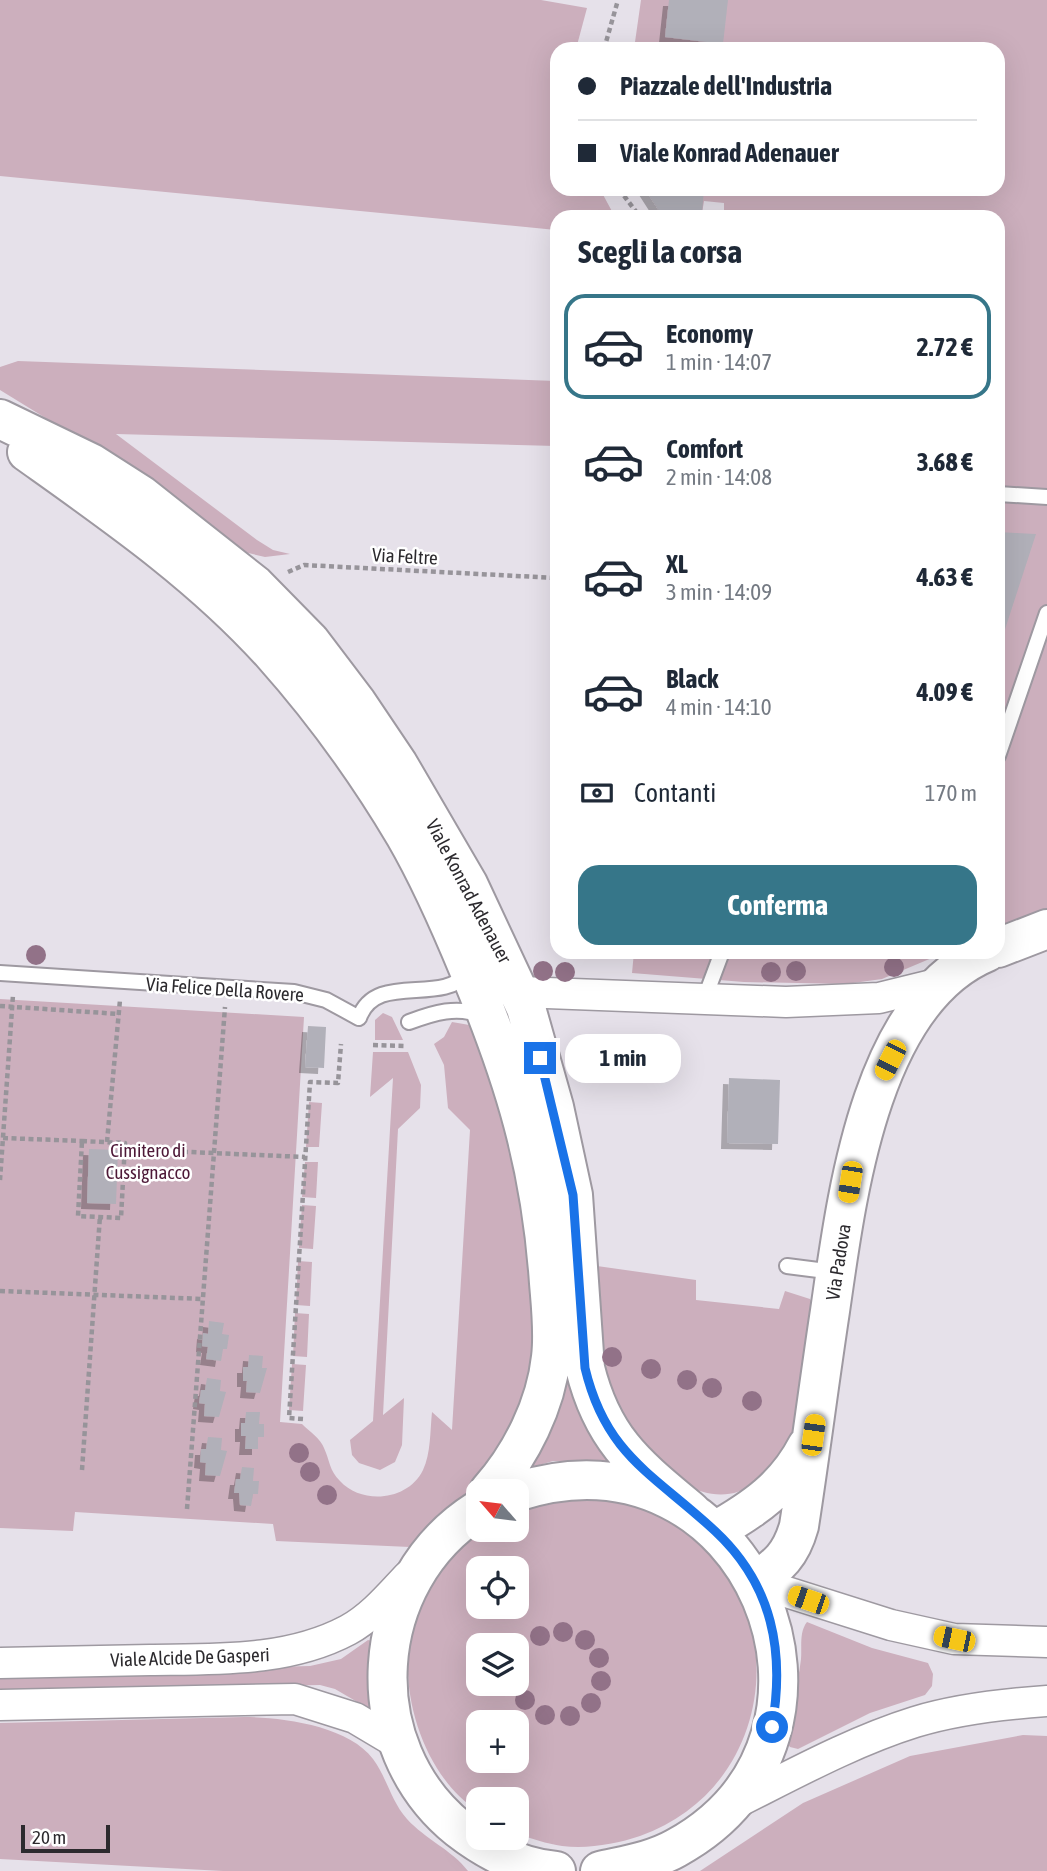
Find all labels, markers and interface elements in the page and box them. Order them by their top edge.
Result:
text: Piazzale dell'Industria [620,71,832,101]
text: Viale Konrad Adenauer [620,138,839,168]
text: Scegli la corsa [578,233,742,270]
icon: car [582,315,645,378]
text: Economy [666,319,753,349]
text: 2.72 € [916,332,973,362]
text: 1 min · 14:07 [666,349,772,375]
icon: car [582,430,645,493]
text: Comfort [666,434,743,464]
text: 3.68 € [916,447,973,477]
text: 2 min · 14:08 [666,464,772,490]
street label: Via Feltre [372,543,438,569]
icon: car [582,545,645,608]
text: XL [666,549,688,579]
text: 4.63 € [916,562,973,592]
text: 3 min · 14:09 [666,579,772,605]
icon: car [582,660,645,723]
text: Black [666,664,718,694]
text: 4.09 € [916,677,973,707]
text: 4 min · 14:10 [666,694,772,720]
icon: cash [578,774,616,812]
text: Contanti [634,778,716,808]
text: 170 m [925,780,977,806]
street label: Viale Konrad Adenauer [422,815,516,967]
button: Conferma [578,865,977,945]
street label: Via Felice Della Rovere [145,973,305,1005]
callout: 1 min [564,1034,680,1082]
car [872,1037,909,1083]
route end [524,1042,556,1074]
text: 1 min [600,1045,646,1071]
park label: Cimitero di Cussignacco [106,1139,190,1183]
car [837,1160,864,1204]
street label: Via Padova [821,1222,855,1302]
car [800,1413,827,1457]
north arrow [466,1479,528,1542]
map controls [466,1479,529,1850]
button: locate [466,1556,529,1619]
car [785,1583,832,1617]
car [932,1624,977,1654]
button: layers [466,1633,529,1696]
street label: Viale Alcide De Gasperi [110,1643,270,1671]
button: + [466,1710,529,1773]
route start [756,1711,788,1743]
button: − [466,1787,529,1850]
scale bar [21,1822,110,1854]
text: 20 m [32,1826,66,1848]

